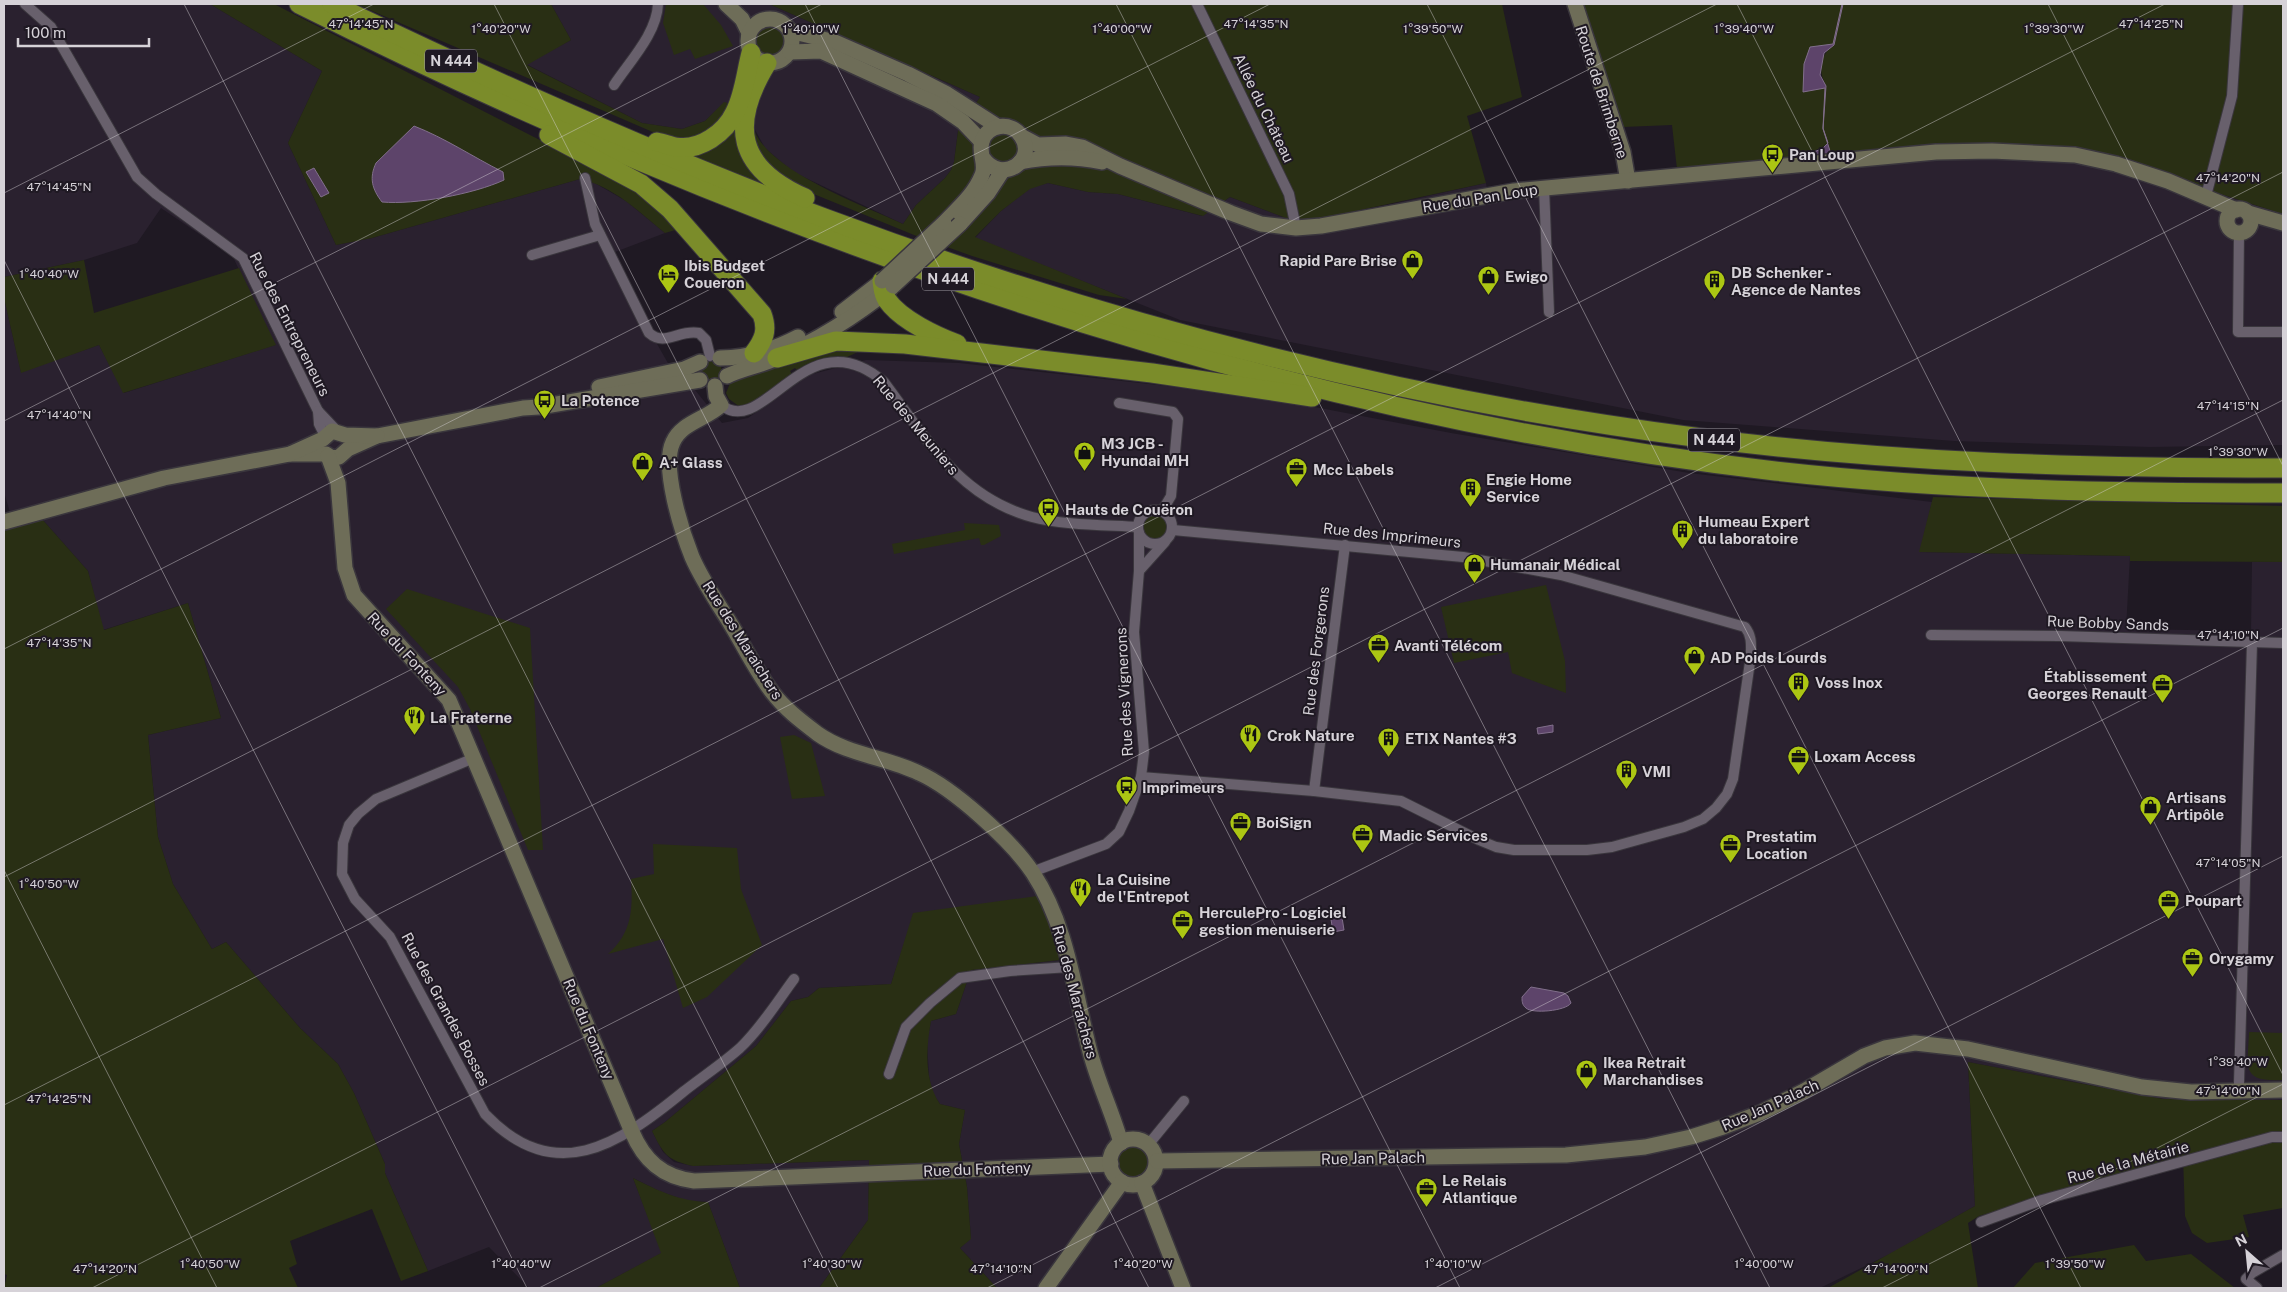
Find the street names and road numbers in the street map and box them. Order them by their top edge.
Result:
street label: Route de Brimberne [1572,23,1632,161]
road number: N 444 [425,49,477,72]
street label: Allée du Château [1230,51,1298,165]
street label: Rue du Pan Loup [1421,180,1539,216]
street label: Rue des Entrepreneurs [246,249,334,399]
road number: N 444 [922,268,974,290]
street label: Rue des Meuniers [870,372,962,478]
road number: N 444 [1688,428,1740,452]
street label: Rue des Imprimeurs [1322,519,1462,551]
street label: Rue des Maraîchers [700,577,786,703]
street label: Rue des Forgerons [1300,585,1332,717]
street label: Rue du Fonteny [364,609,450,699]
street label: Rue Bobby Sands [2047,612,2169,634]
street label: Rue des Vignerons [1112,627,1136,757]
street label: Rue des Maraîchers [1049,924,1101,1060]
street label: Rue des Grandes Bosses [398,930,494,1088]
street label: Rue du Fonteny [560,976,618,1082]
street label: Rue Jan Palach [1719,1076,1821,1134]
street label: Rue de la Métairie [2065,1138,2191,1186]
street label: Rue Jan Palach [1321,1149,1425,1167]
street label: Rue du Fonteny [923,1159,1031,1179]

